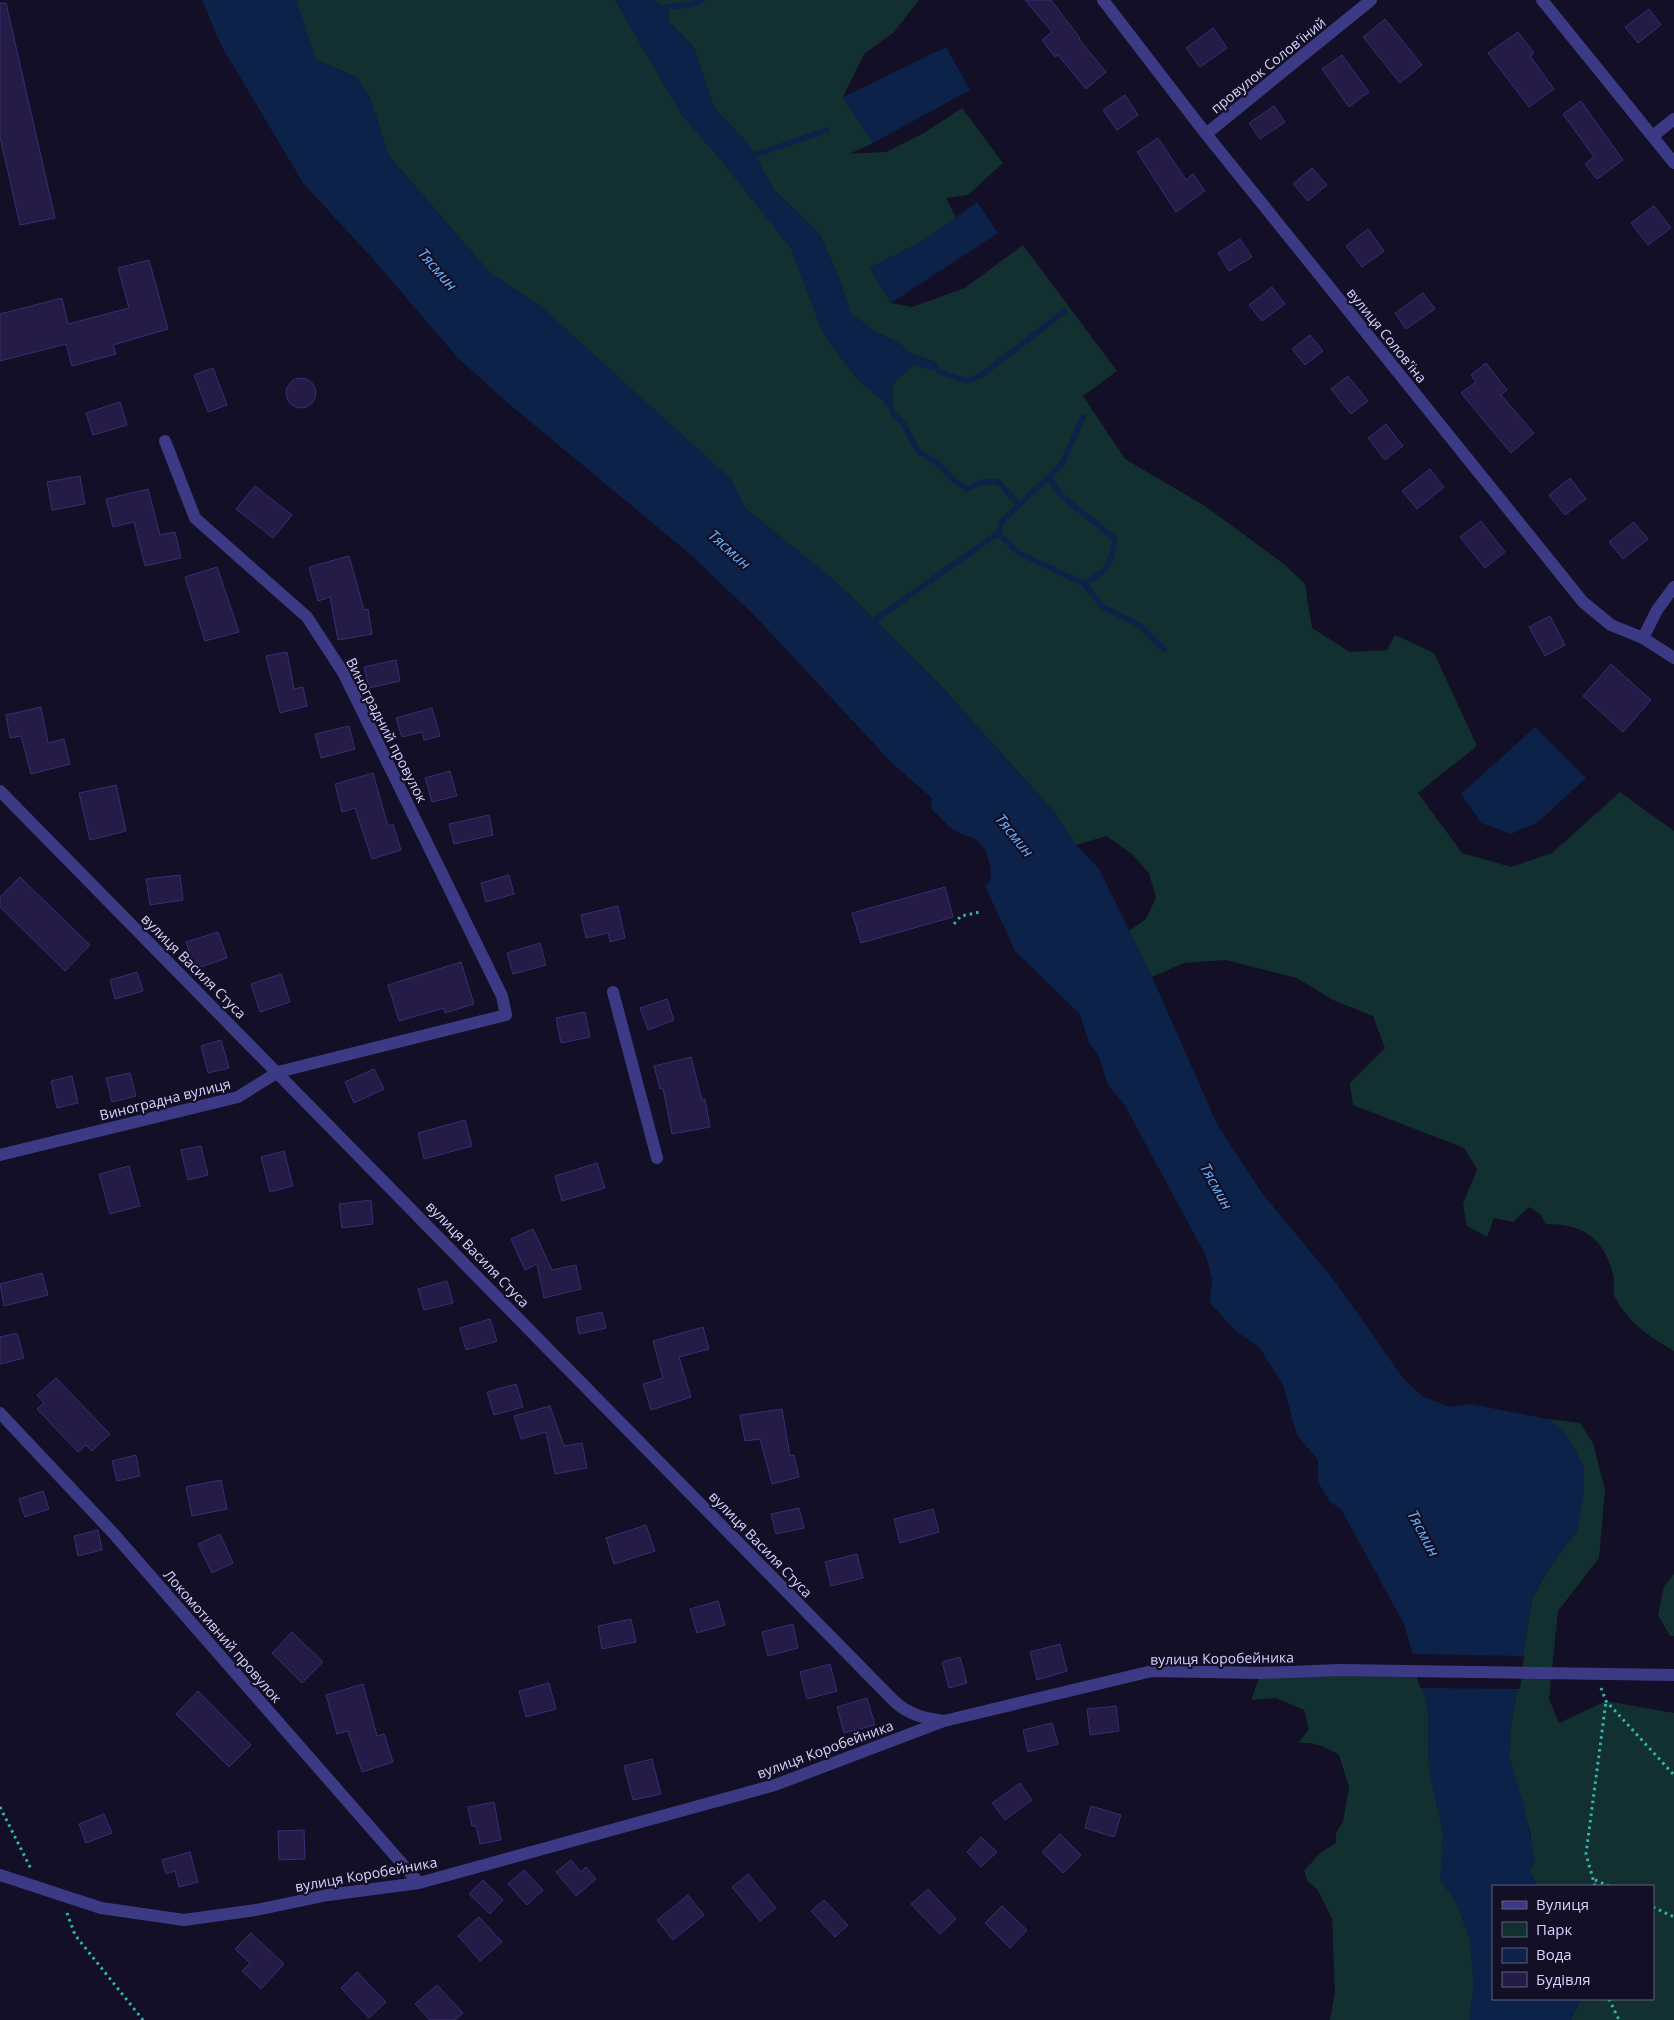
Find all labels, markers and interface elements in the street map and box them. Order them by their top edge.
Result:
street label: провулок Солов'їний [1206,13,1330,117]
water label: Тясмин [414,244,462,295]
street label: вулиця Солов'їна [1343,284,1431,386]
water label: Тясмин [705,525,755,573]
street label: Виноградний провулок [342,654,432,806]
water label: Тясмин [991,809,1039,861]
street label: вулиця Василя Стуса [137,909,251,1023]
street label: Виноградна вулиця [97,1074,233,1124]
water label: Тясмин [1196,1159,1238,1213]
street label: вулиця Василя Стуса [422,1197,534,1311]
street label: вулиця Василя Стуса [705,1487,817,1601]
water label: Тясмин [1403,1506,1445,1560]
street label: Локомотивний провулок [160,1565,287,1707]
street label: вулиця Коробейника [1150,1647,1294,1669]
street label: вулиця Коробейника [754,1715,896,1783]
street label: вулиця Коробейника [293,1852,439,1896]
legend [1492,1885,1654,2000]
text: Вулиця [1536,1894,1589,1914]
text: Парк [1536,1919,1572,1939]
text: Вода [1536,1944,1572,1964]
text: Будівля [1536,1969,1591,1989]

